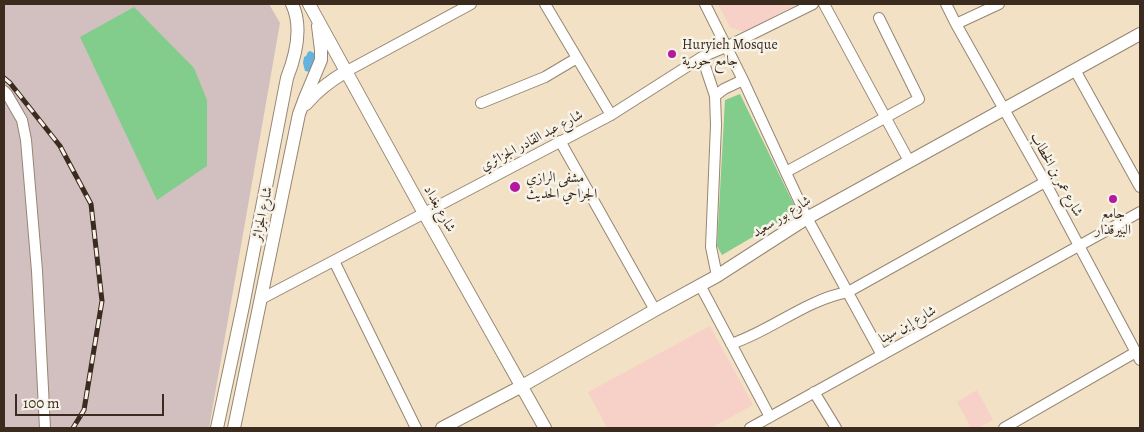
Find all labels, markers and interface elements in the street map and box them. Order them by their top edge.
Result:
place label: Huryieh Mosque جامع حورية [682,38,778,70]
marker: Huryieh Mosque جامع حورية [666,48,678,60]
street label: شارع عبد القادر الجزائري [478,107,586,175]
street label: شارع عمر بن الخطاب [1026,130,1086,220]
place label: مشفى الرازي الجراحي الحديث [526,171,597,203]
marker: مشفى الرازي الجراحي الحديث [508,180,522,194]
street label: شارع بغداد [419,183,459,235]
street label: شارع الجزائر [249,185,277,243]
street label: شارع بور سعيد [750,192,814,242]
marker: جامع البيرقدار [1107,193,1119,205]
place label: جامع البيرقدار [1095,207,1131,240]
street label: شارع إبن سينا [877,303,939,347]
scale bar [18,384,166,416]
text: 100 m [23,393,60,413]

